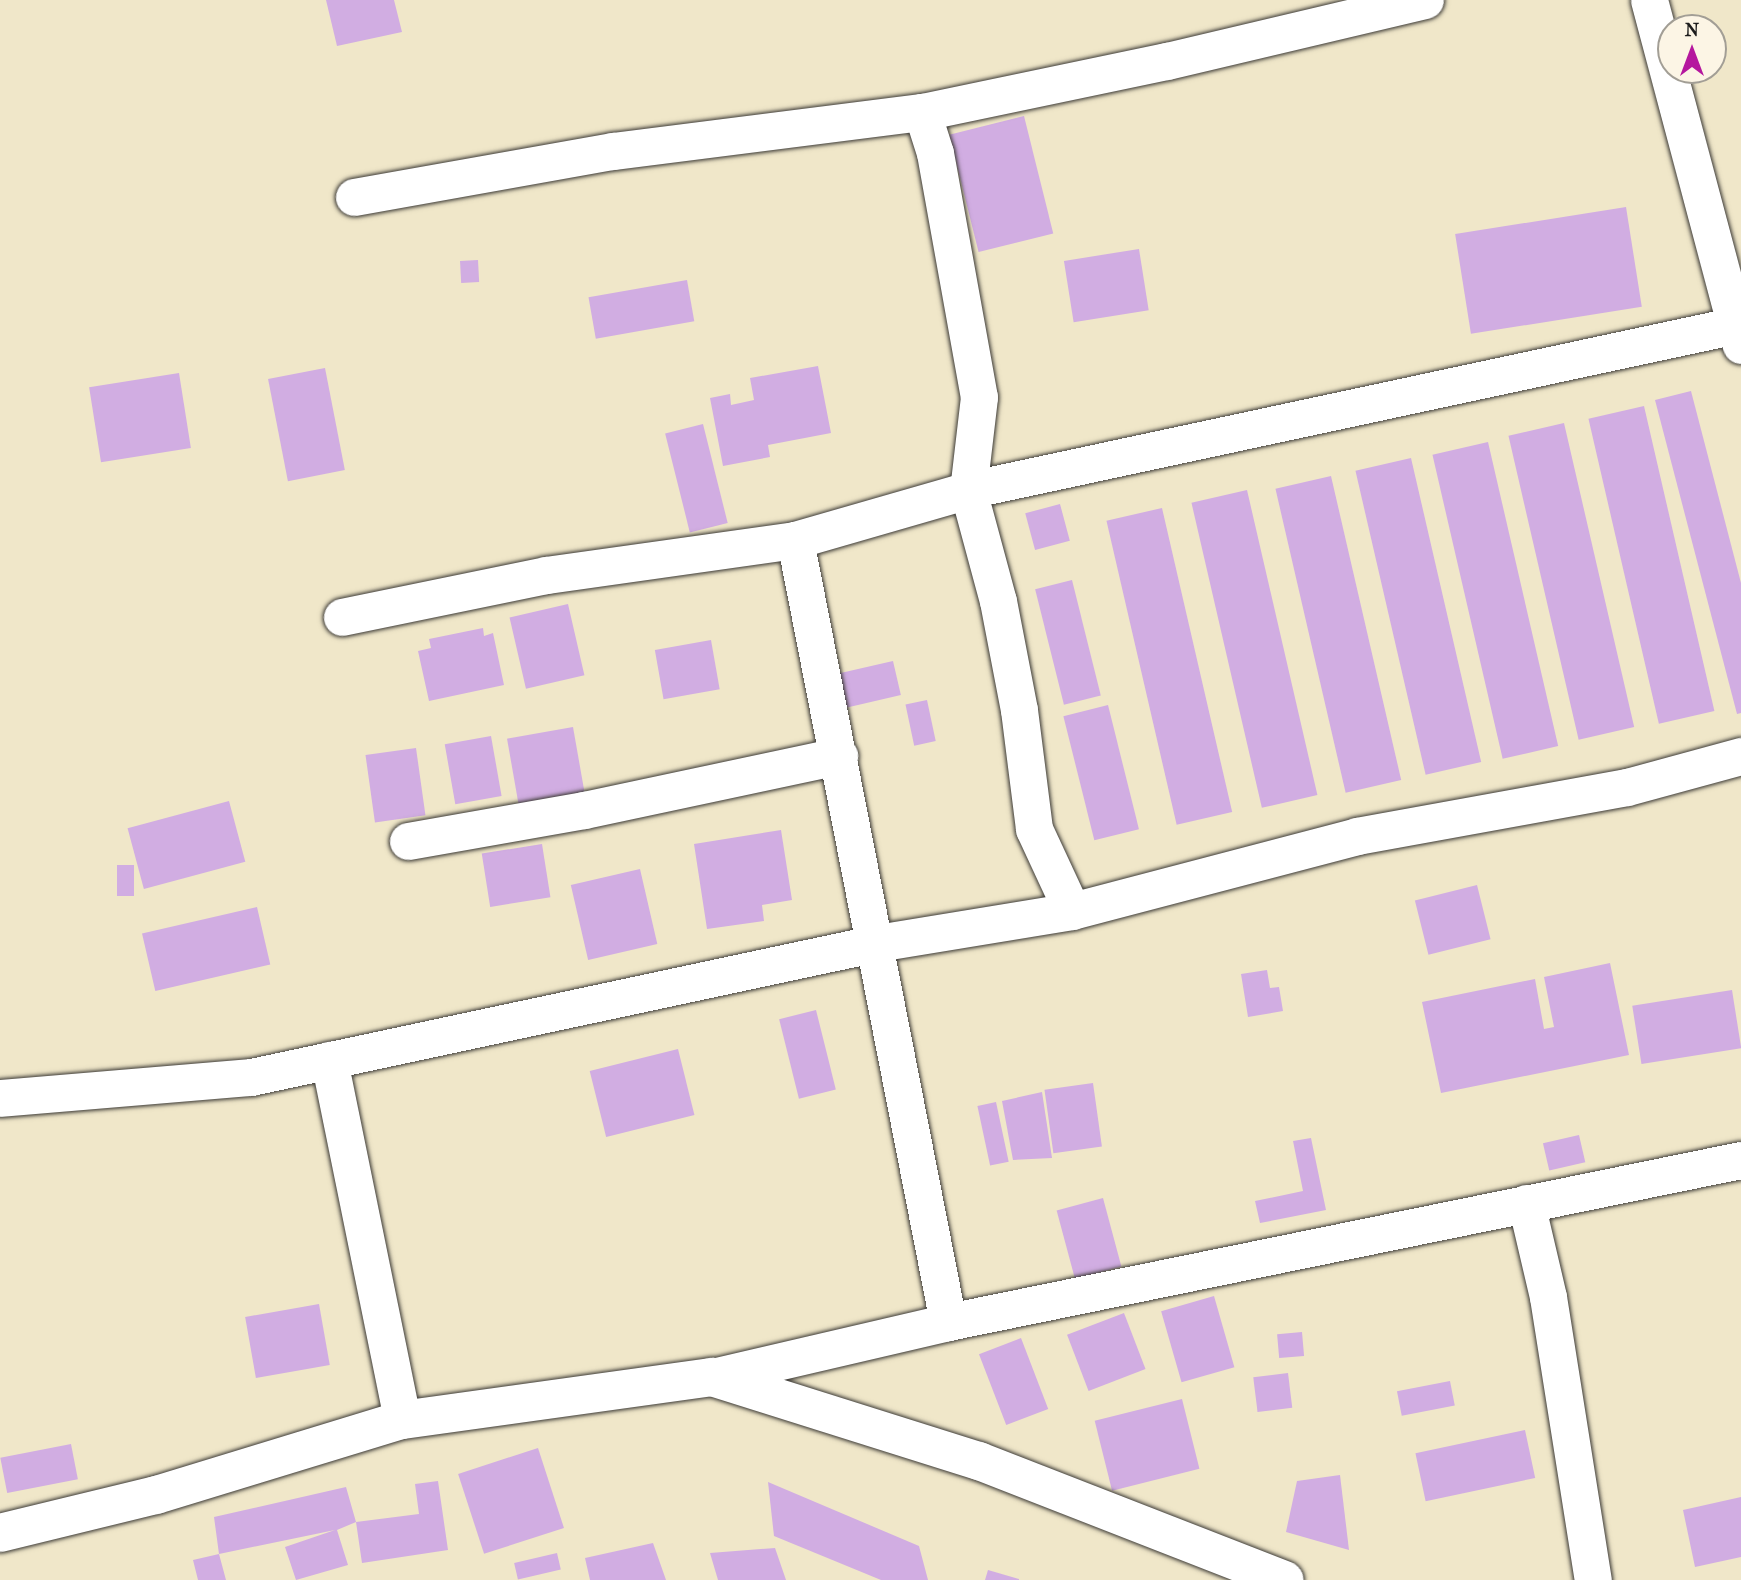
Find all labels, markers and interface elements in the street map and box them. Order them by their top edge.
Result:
north arrow [1657,14,1727,84]
text: N [1685,19,1699,41]

